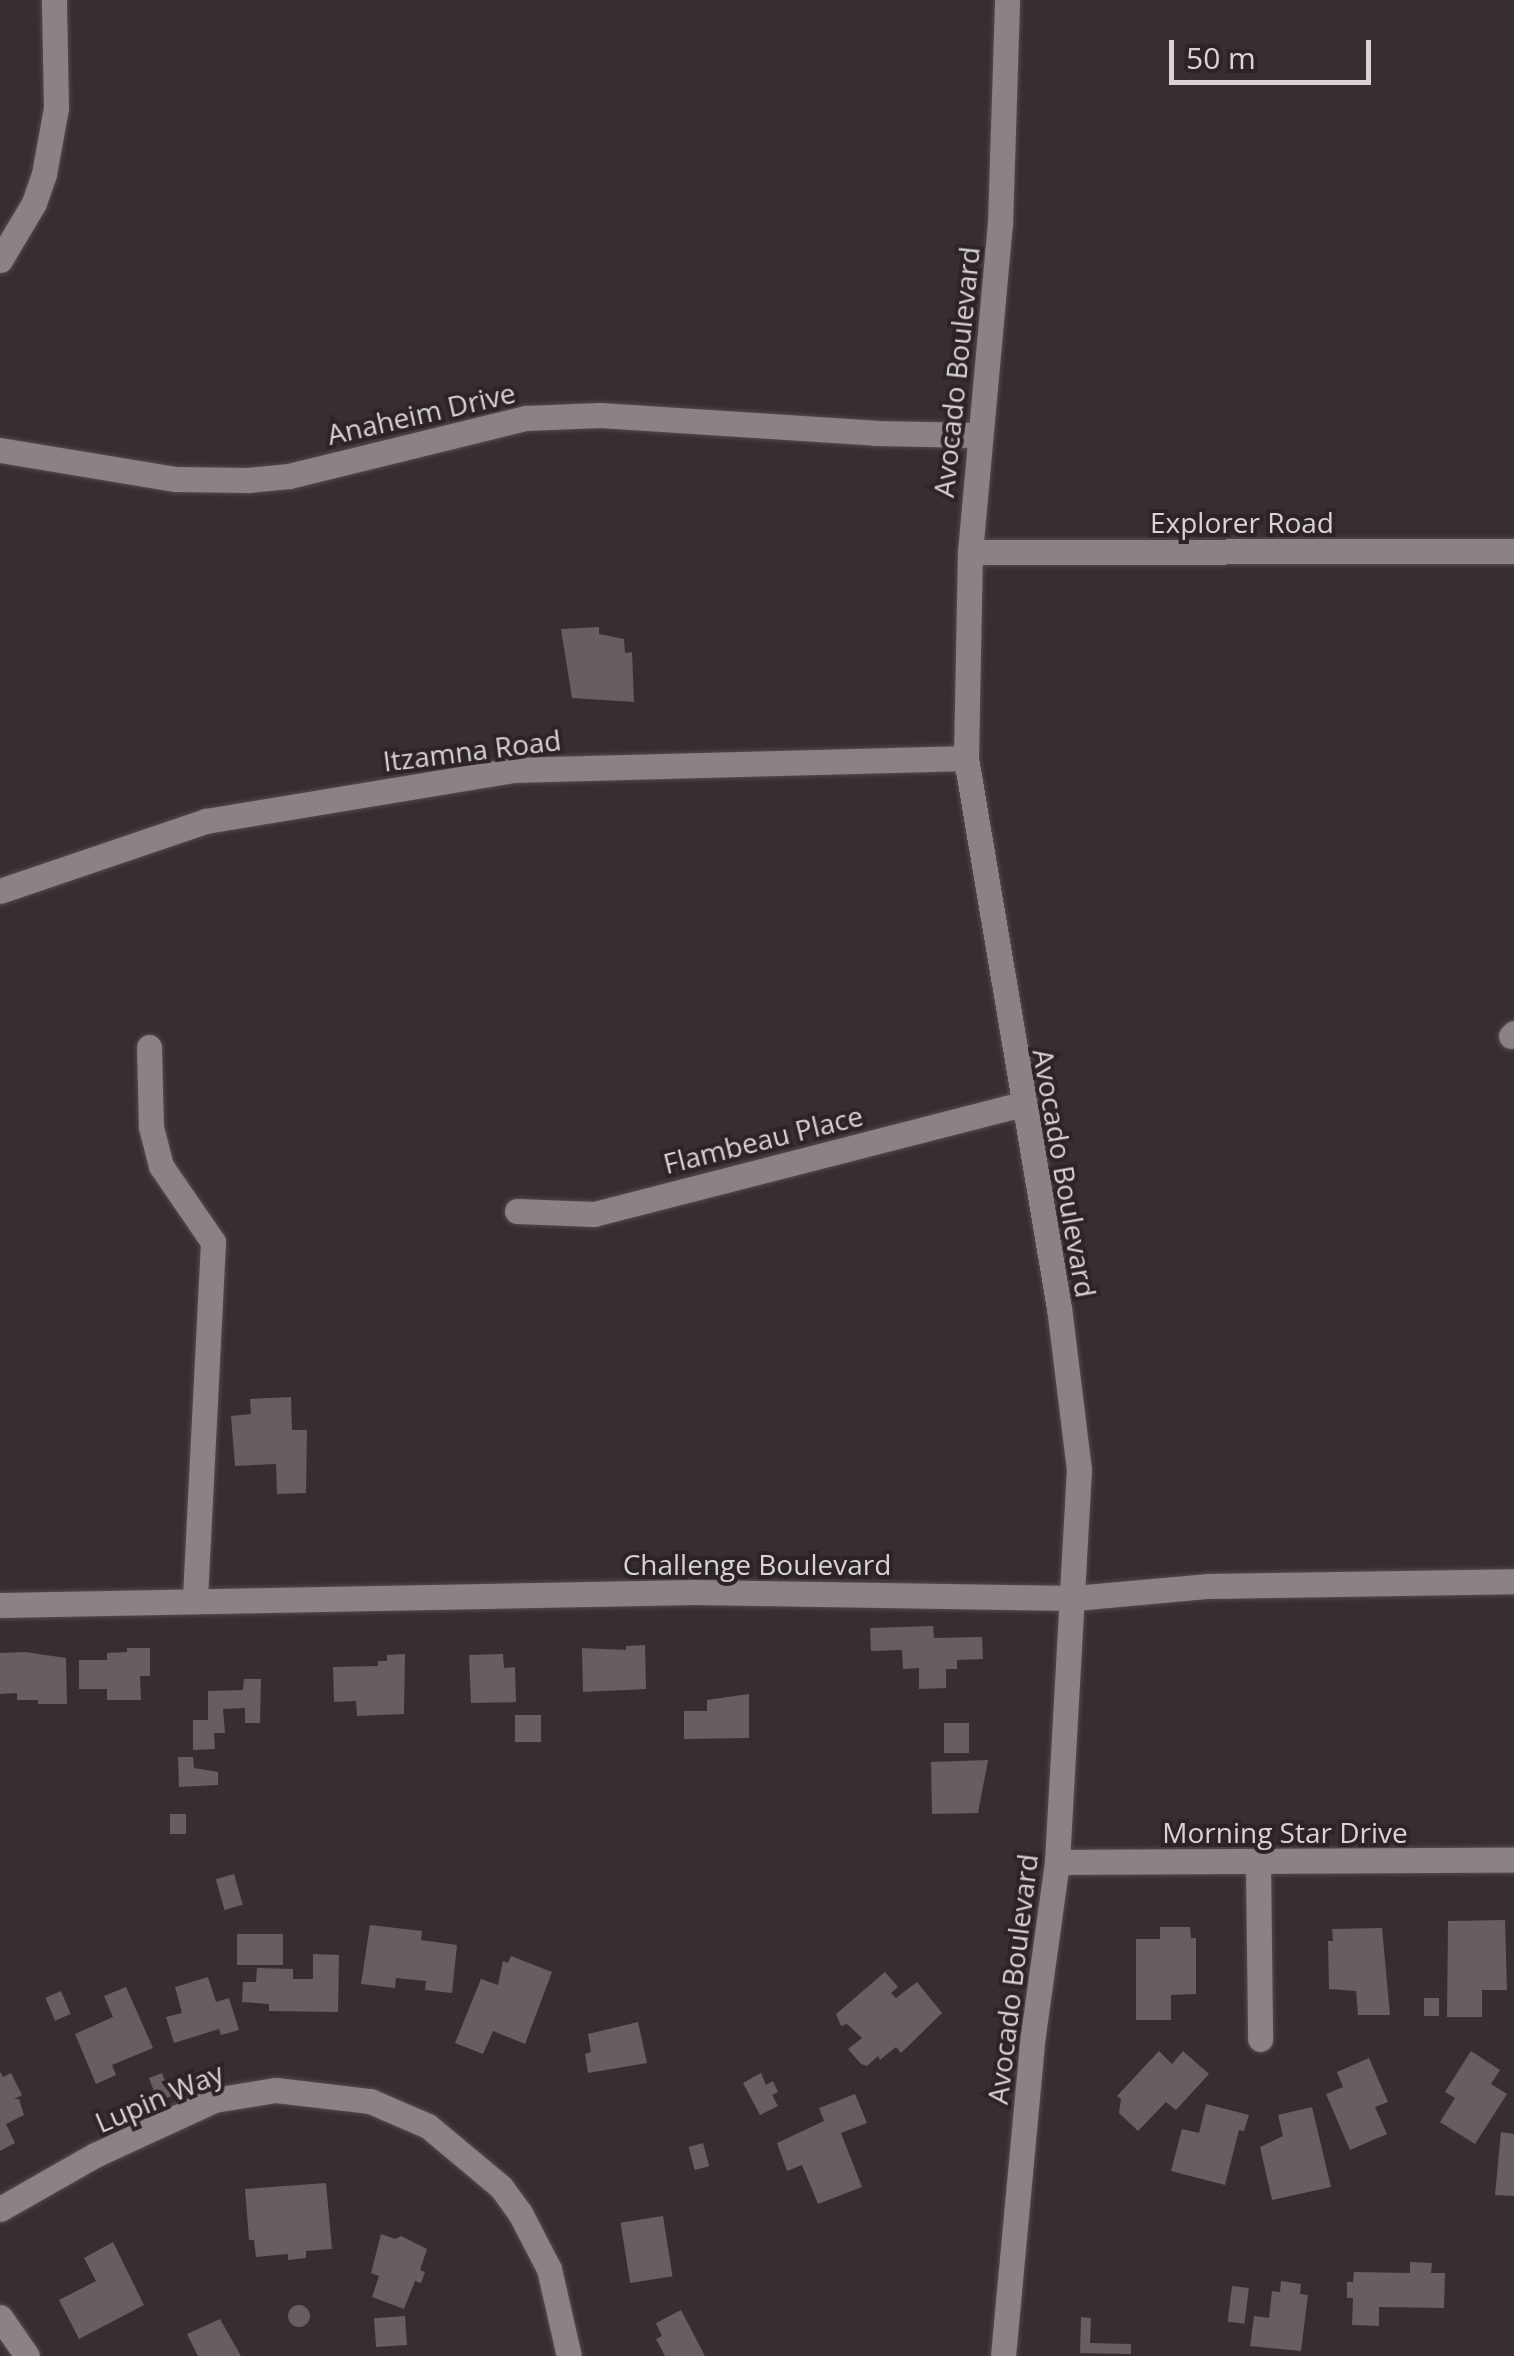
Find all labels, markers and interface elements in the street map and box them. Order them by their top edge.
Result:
scale bar [1174,20,1376,82]
text: 50 m [1186,37,1256,78]
street label: Avocado Boulevard [926,245,986,499]
street label: Anaheim Drive [324,375,518,451]
street label: Explorer Road [1150,505,1334,539]
street label: Itzamna Road [381,722,563,778]
street label: Avocado Boulevard [1027,1046,1103,1300]
street label: Flambeau Place [660,1098,866,1180]
street label: Challenge Boulevard [623,1547,891,1581]
street label: Morning Star Drive [1162,1815,1408,1849]
street label: Avocado Boulevard [980,1852,1044,2106]
street label: Lupin Way [90,2055,228,2139]

